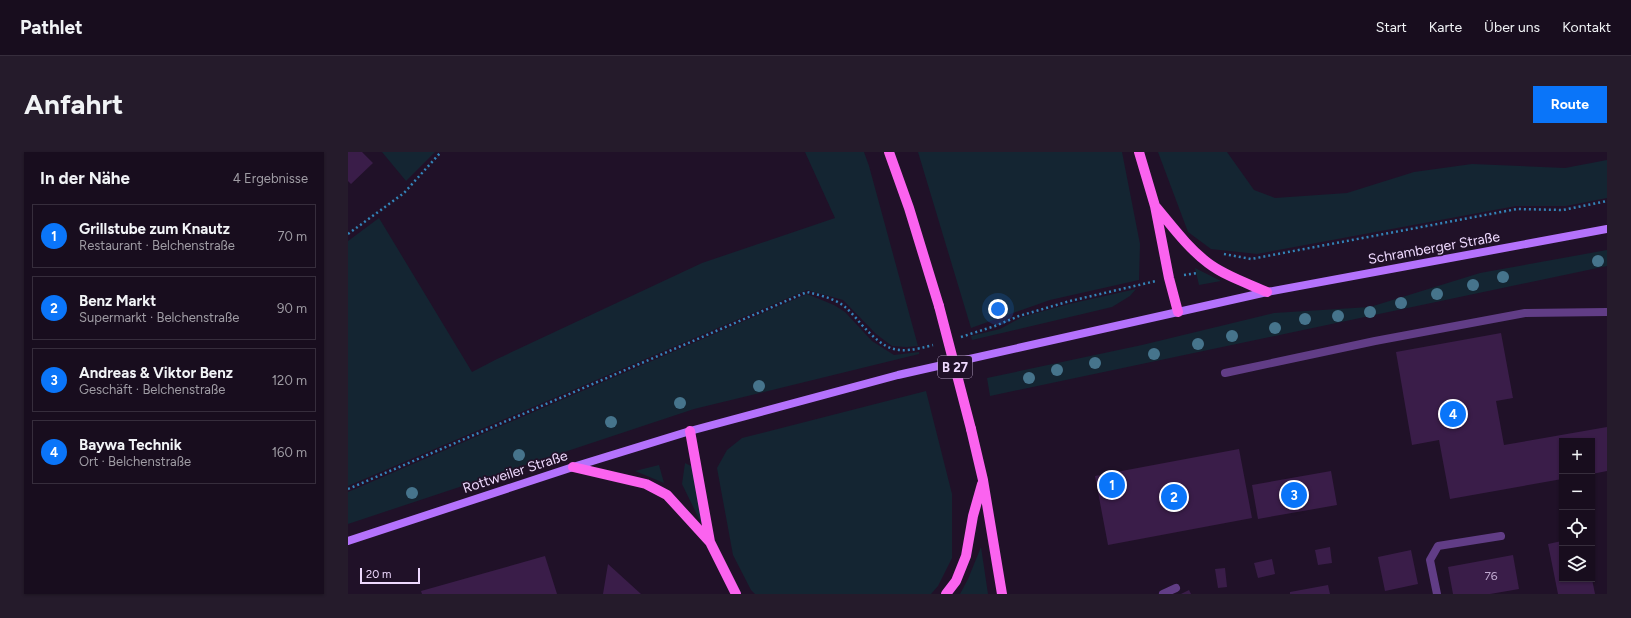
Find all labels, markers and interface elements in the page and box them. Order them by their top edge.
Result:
text: Pathlet [20,16,83,39]
text: Start [1376,19,1407,36]
text: Karte [1429,19,1462,36]
text: Über uns [1484,19,1540,36]
text: Kontakt [1562,19,1611,36]
button: Route [1533,86,1607,123]
text: Anfahrt [24,87,123,121]
text: In der Nähe [40,168,130,188]
text: 4 Ergebnisse [233,171,308,186]
text: Grillstube zum Knautz [79,220,230,238]
street label: Schramberger Straße [1367,228,1502,268]
text: 1 [51,229,57,244]
text: 70 m [277,229,307,244]
text: Restaurant · Belchenstraße [79,238,235,253]
text: Benz Markt [79,292,156,310]
your location [988,299,1008,319]
text: 2 [50,301,58,316]
text: 90 m [277,301,307,316]
text: Supermarkt · Belchenstraße [79,310,239,325]
road number: B 27 [938,356,972,378]
text: Andreas & Viktor Benz [79,364,233,382]
text: 3 [50,373,58,388]
text: 120 m [272,373,307,388]
text: Geschäft · Belchenstraße [79,382,225,397]
pin: 4 [1440,399,1466,429]
text: Baywa Technik [79,436,182,454]
map controls [1559,438,1595,582]
button: + [1559,438,1595,474]
text: 4 [50,445,58,460]
text: 160 m [272,445,307,460]
street label: Rottweiler Straße [460,447,570,497]
text: Ort · Belchenstraße [79,454,191,469]
pin: 1 [1099,470,1125,500]
button: − [1559,474,1595,510]
pin: 3 [1281,480,1307,510]
pin: 2 [1161,482,1187,512]
button: locate [1559,510,1595,546]
button: layers [1559,546,1595,582]
scale bar [360,566,420,585]
text: 20 m [366,568,391,581]
house number: 76 [1484,569,1498,583]

